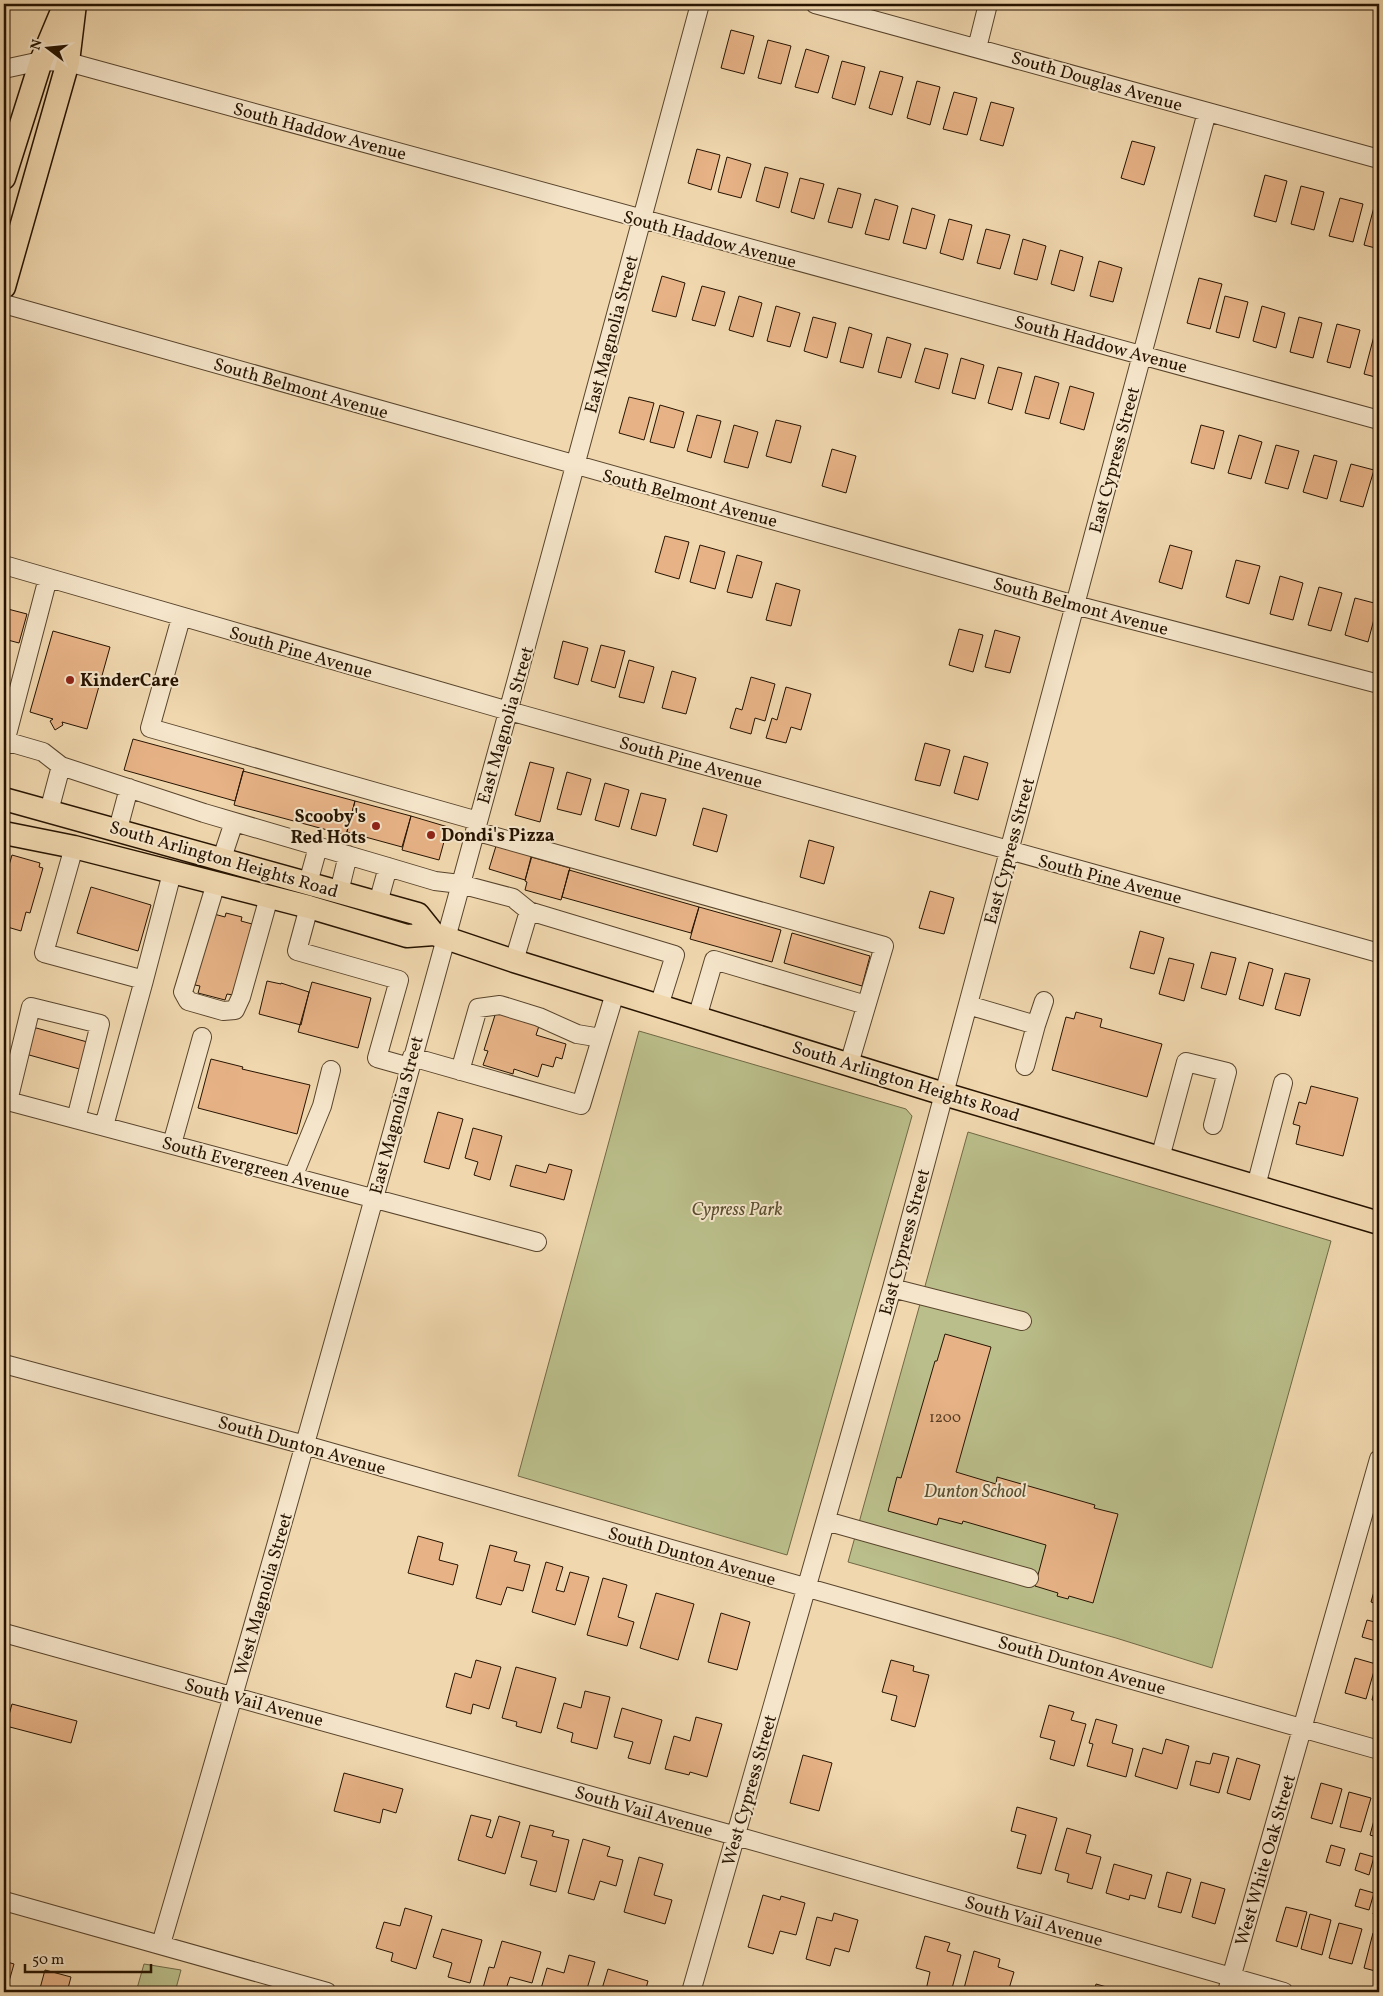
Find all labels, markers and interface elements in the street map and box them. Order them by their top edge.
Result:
north arrow [22,22,72,72]
text: N [26,37,47,52]
street label: South Douglas Avenue [1008,46,1185,119]
street label: South Haddow Avenue [230,97,409,168]
street label: South Haddow Avenue [620,205,799,276]
street label: East Magnolia Street [579,252,646,416]
street label: South Haddow Avenue [1011,310,1190,381]
street label: South Belmont Avenue [210,353,391,426]
street label: East Cypress Street [1084,384,1147,536]
street label: South Belmont Avenue [599,464,780,535]
street label: South Belmont Avenue [990,572,1171,643]
street label: South Pine Avenue [226,621,375,686]
street label: East Magnolia Street [472,644,541,807]
place label: KinderCare [80,669,179,694]
marker: KinderCare [64,674,76,686]
street label: South Pine Avenue [616,731,765,796]
street label: East Cypress Street [979,775,1042,927]
place label: Scooby's Red Hots [291,805,366,851]
street label: South Arlington Heights Road [106,816,341,905]
marker: Scooby's Red Hots [370,820,382,832]
place label: Dondi's Pizza [441,824,555,849]
marker: Dondi's Pizza [425,829,437,841]
street label: South Pine Avenue [1035,849,1184,912]
street label: East Magnolia Street [364,1033,431,1197]
street label: South Arlington Heights Road [789,1036,1023,1129]
street label: South Evergreen Avenue [159,1131,352,1206]
street label: East Cypress Street [874,1166,937,1318]
park label: Cypress Park [691,1198,783,1223]
house number: 1200 [929,1408,961,1429]
street label: South Dunton Avenue [215,1411,388,1482]
park label: Dunton School [924,1480,1027,1505]
street label: West Magnolia Street [229,1510,300,1679]
street label: South Dunton Avenue [605,1522,778,1593]
street label: South Dunton Avenue [995,1631,1168,1702]
street label: South Vail Avenue [181,1673,326,1734]
street label: West Cypress Street [717,1712,784,1869]
street label: West White Oak Street [1230,1772,1303,1949]
street label: South Vail Avenue [572,1781,716,1844]
street label: South Vail Avenue [962,1891,1106,1954]
scale bar [25,1941,151,1973]
text: 50 m [32,1950,64,1971]

